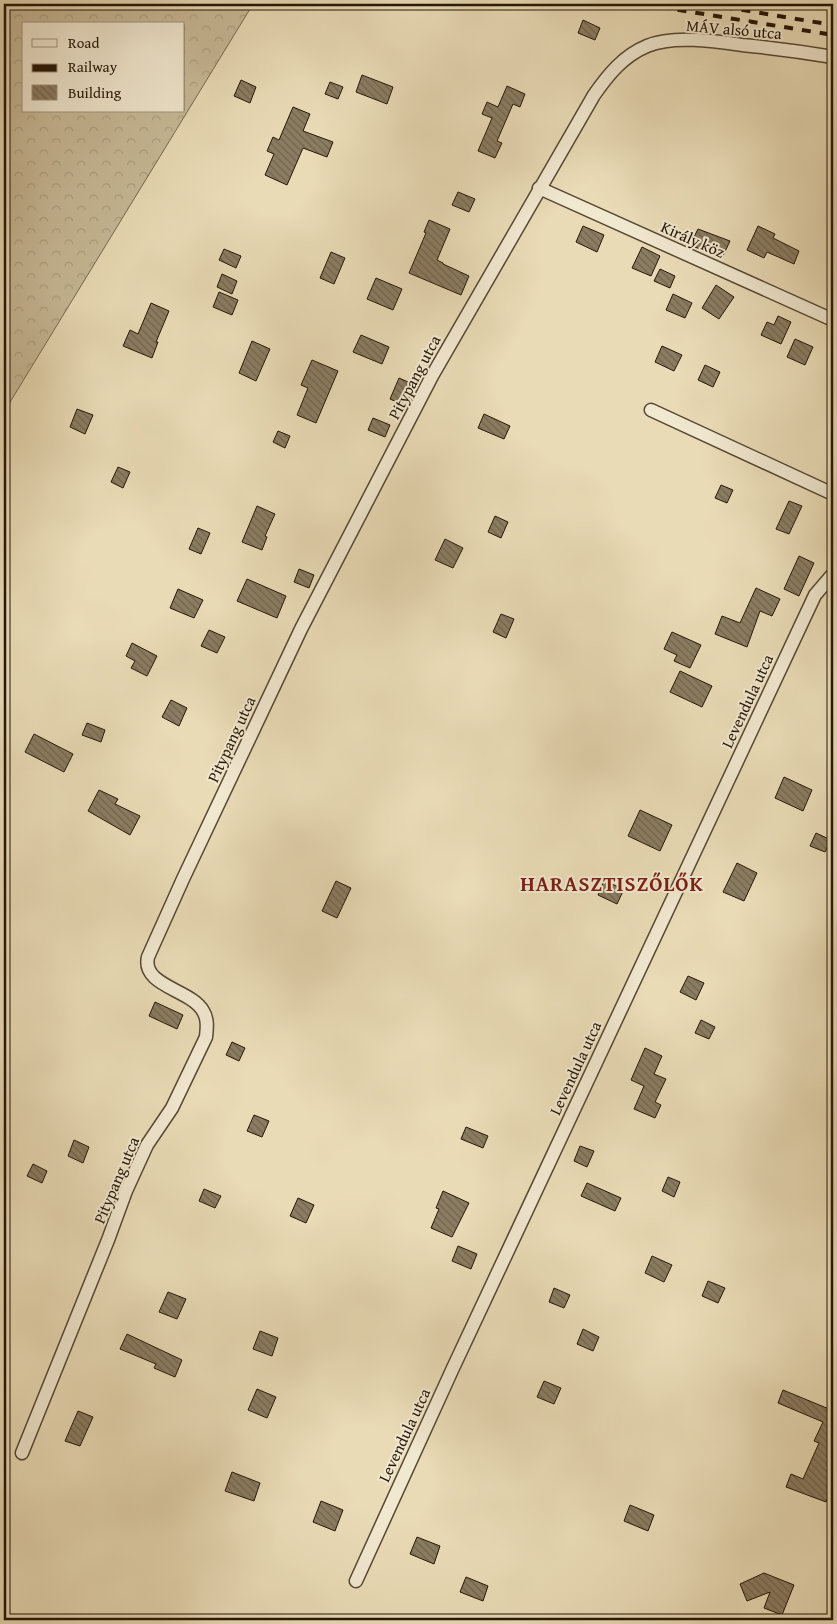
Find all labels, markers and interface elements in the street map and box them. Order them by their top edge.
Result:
street label: MÁV alsó utca [685,13,783,45]
legend [22,22,185,112]
text: Road [68,32,99,53]
text: Railway [68,56,118,77]
text: Building [68,82,122,103]
street label: Király köz [657,214,729,264]
street label: Pitypang utca [382,330,446,423]
street label: Levendula utca [715,650,779,752]
street label: Pitypang utca [201,692,262,786]
district label: HARASZTISZŐLŐK [520,868,704,899]
street label: Levendula utca [543,1017,607,1119]
street label: Pitypang utca [87,1132,145,1227]
street label: Levendula utca [372,1384,436,1486]

